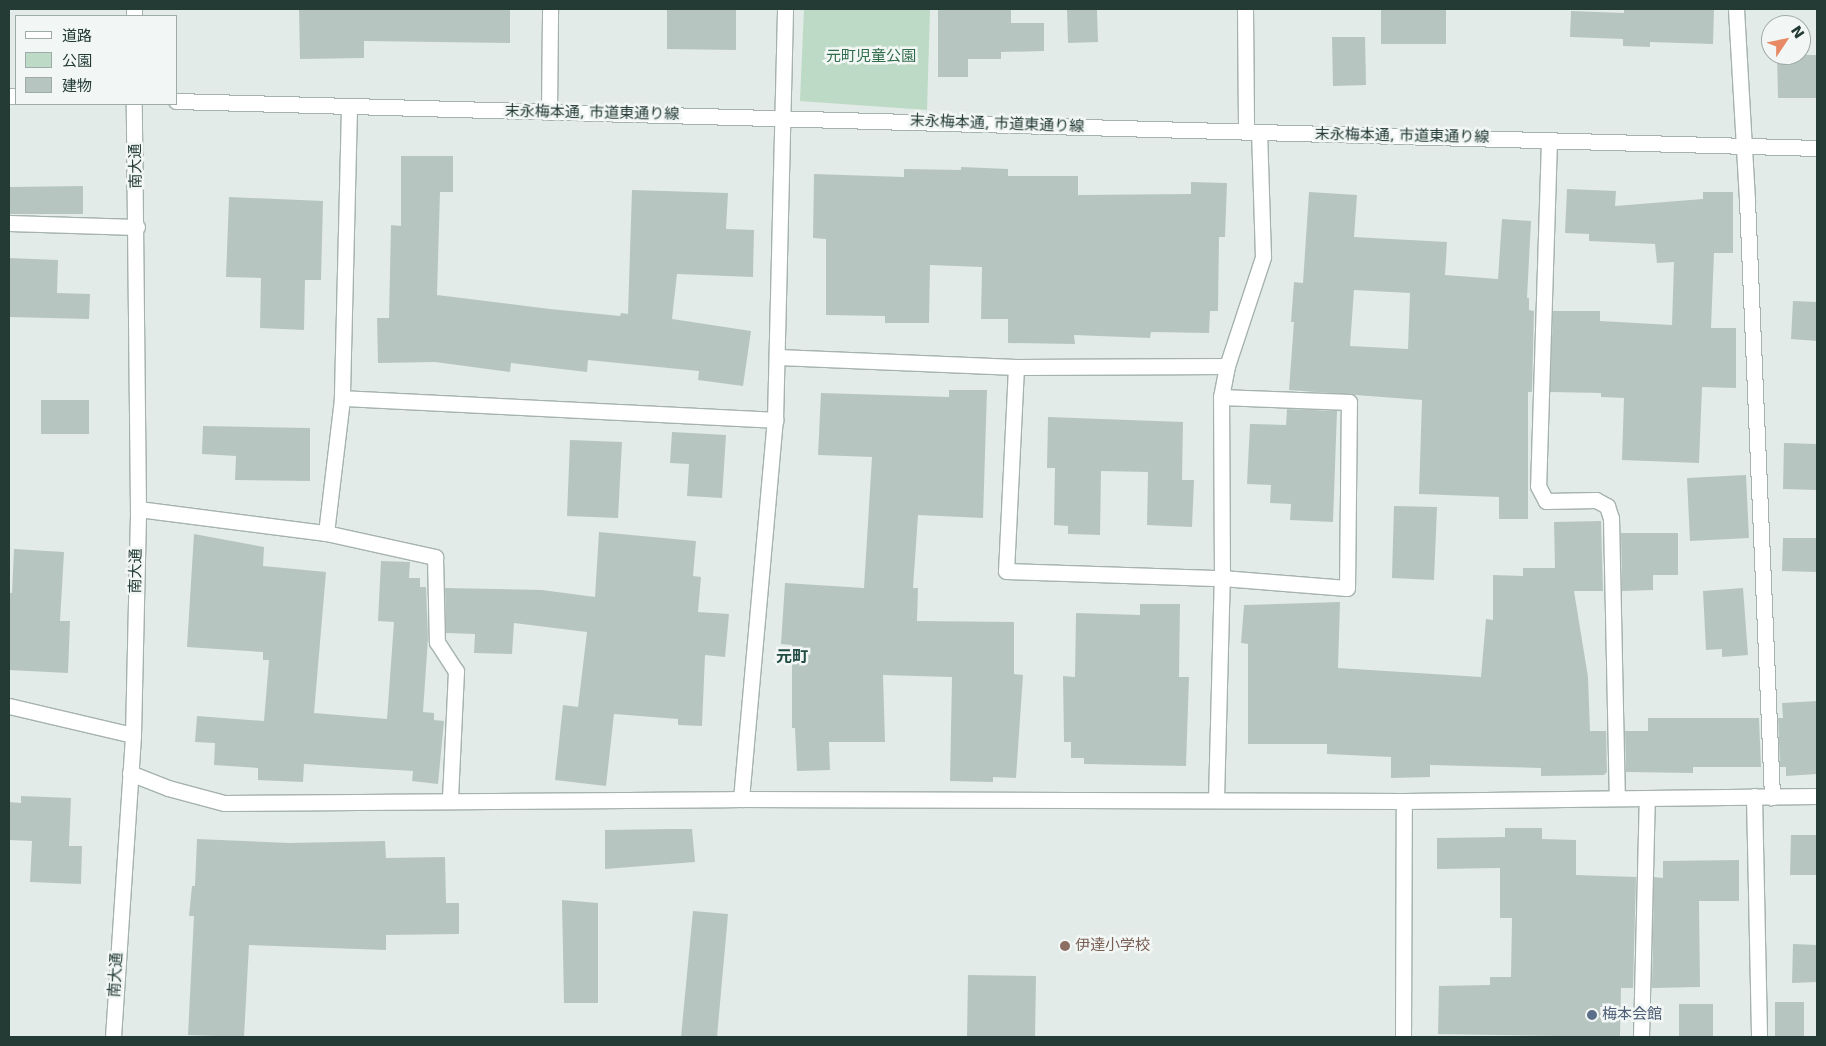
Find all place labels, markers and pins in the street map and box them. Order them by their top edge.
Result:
place label: 伊達小学校 [1075,937,1150,955]
marker: 伊達小学校 [1059,940,1071,952]
place label: 梅本会館 [1602,1006,1662,1024]
marker: 梅本会館 [1586,1009,1598,1021]

